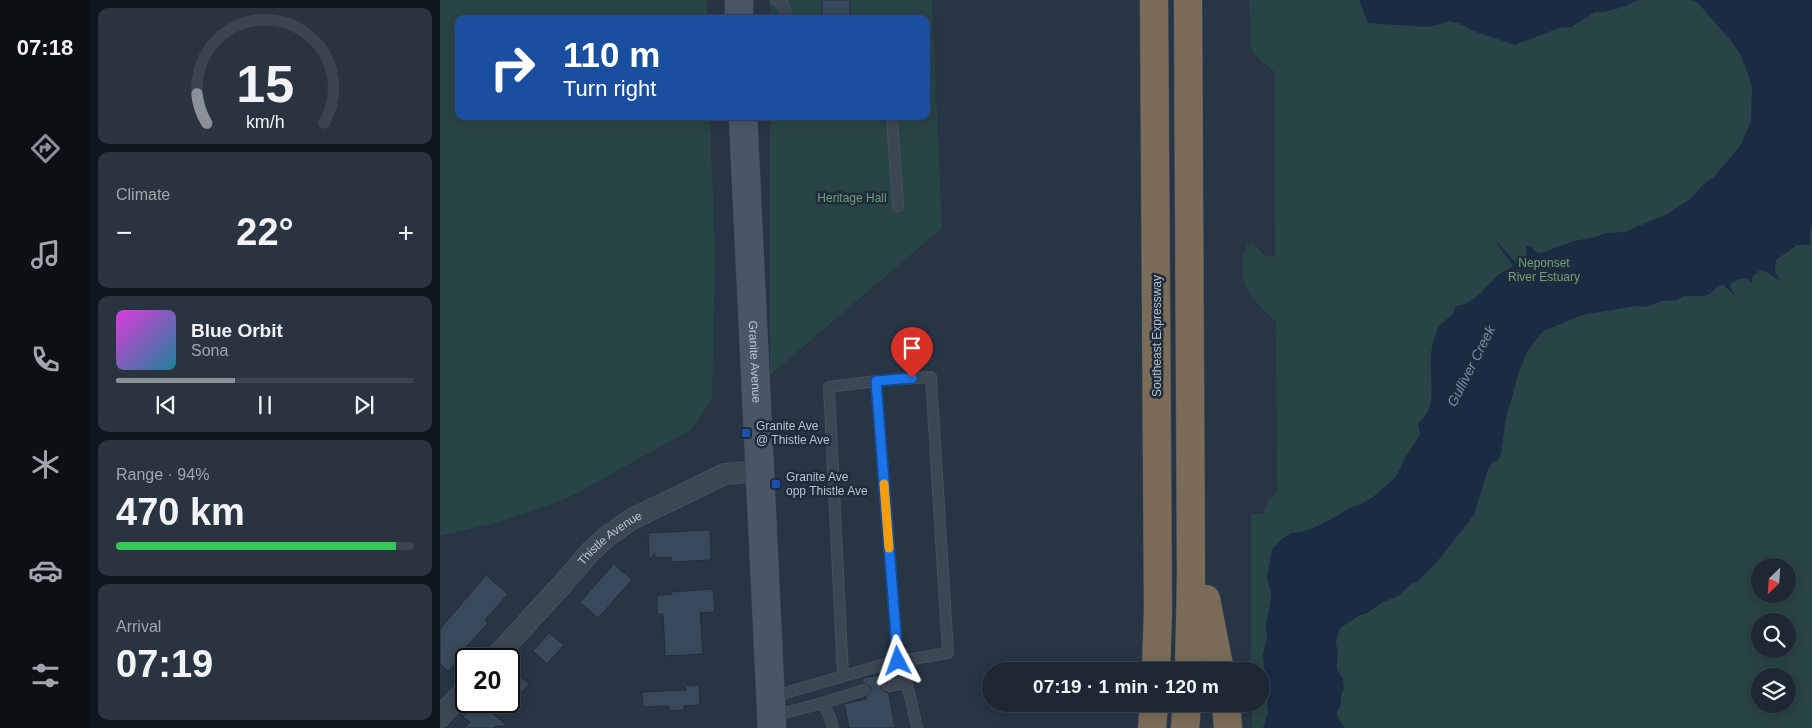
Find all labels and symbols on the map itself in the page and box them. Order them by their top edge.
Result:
park label: Heritage Hall [817,191,887,205]
park label: Neponset River Estuary [1508,256,1580,284]
street label: Southeast Expressway [1150,275,1164,397]
street label: Granite Avenue [746,320,764,404]
water label: Gulliver Creek [1444,322,1499,409]
pin [891,327,933,378]
place label: Granite Ave @ Thistle Ave [756,419,830,447]
marker: Granite Ave @ Thistle Ave [740,427,752,439]
place label: Granite Ave opp Thistle Ave [786,470,868,498]
marker: Granite Ave opp Thistle Ave [770,478,782,490]
street label: Thistle Avenue [575,508,644,568]
north arrow [1751,558,1796,602]
position arrow [871,634,923,686]
speed limit sign: 20 [455,648,520,713]

